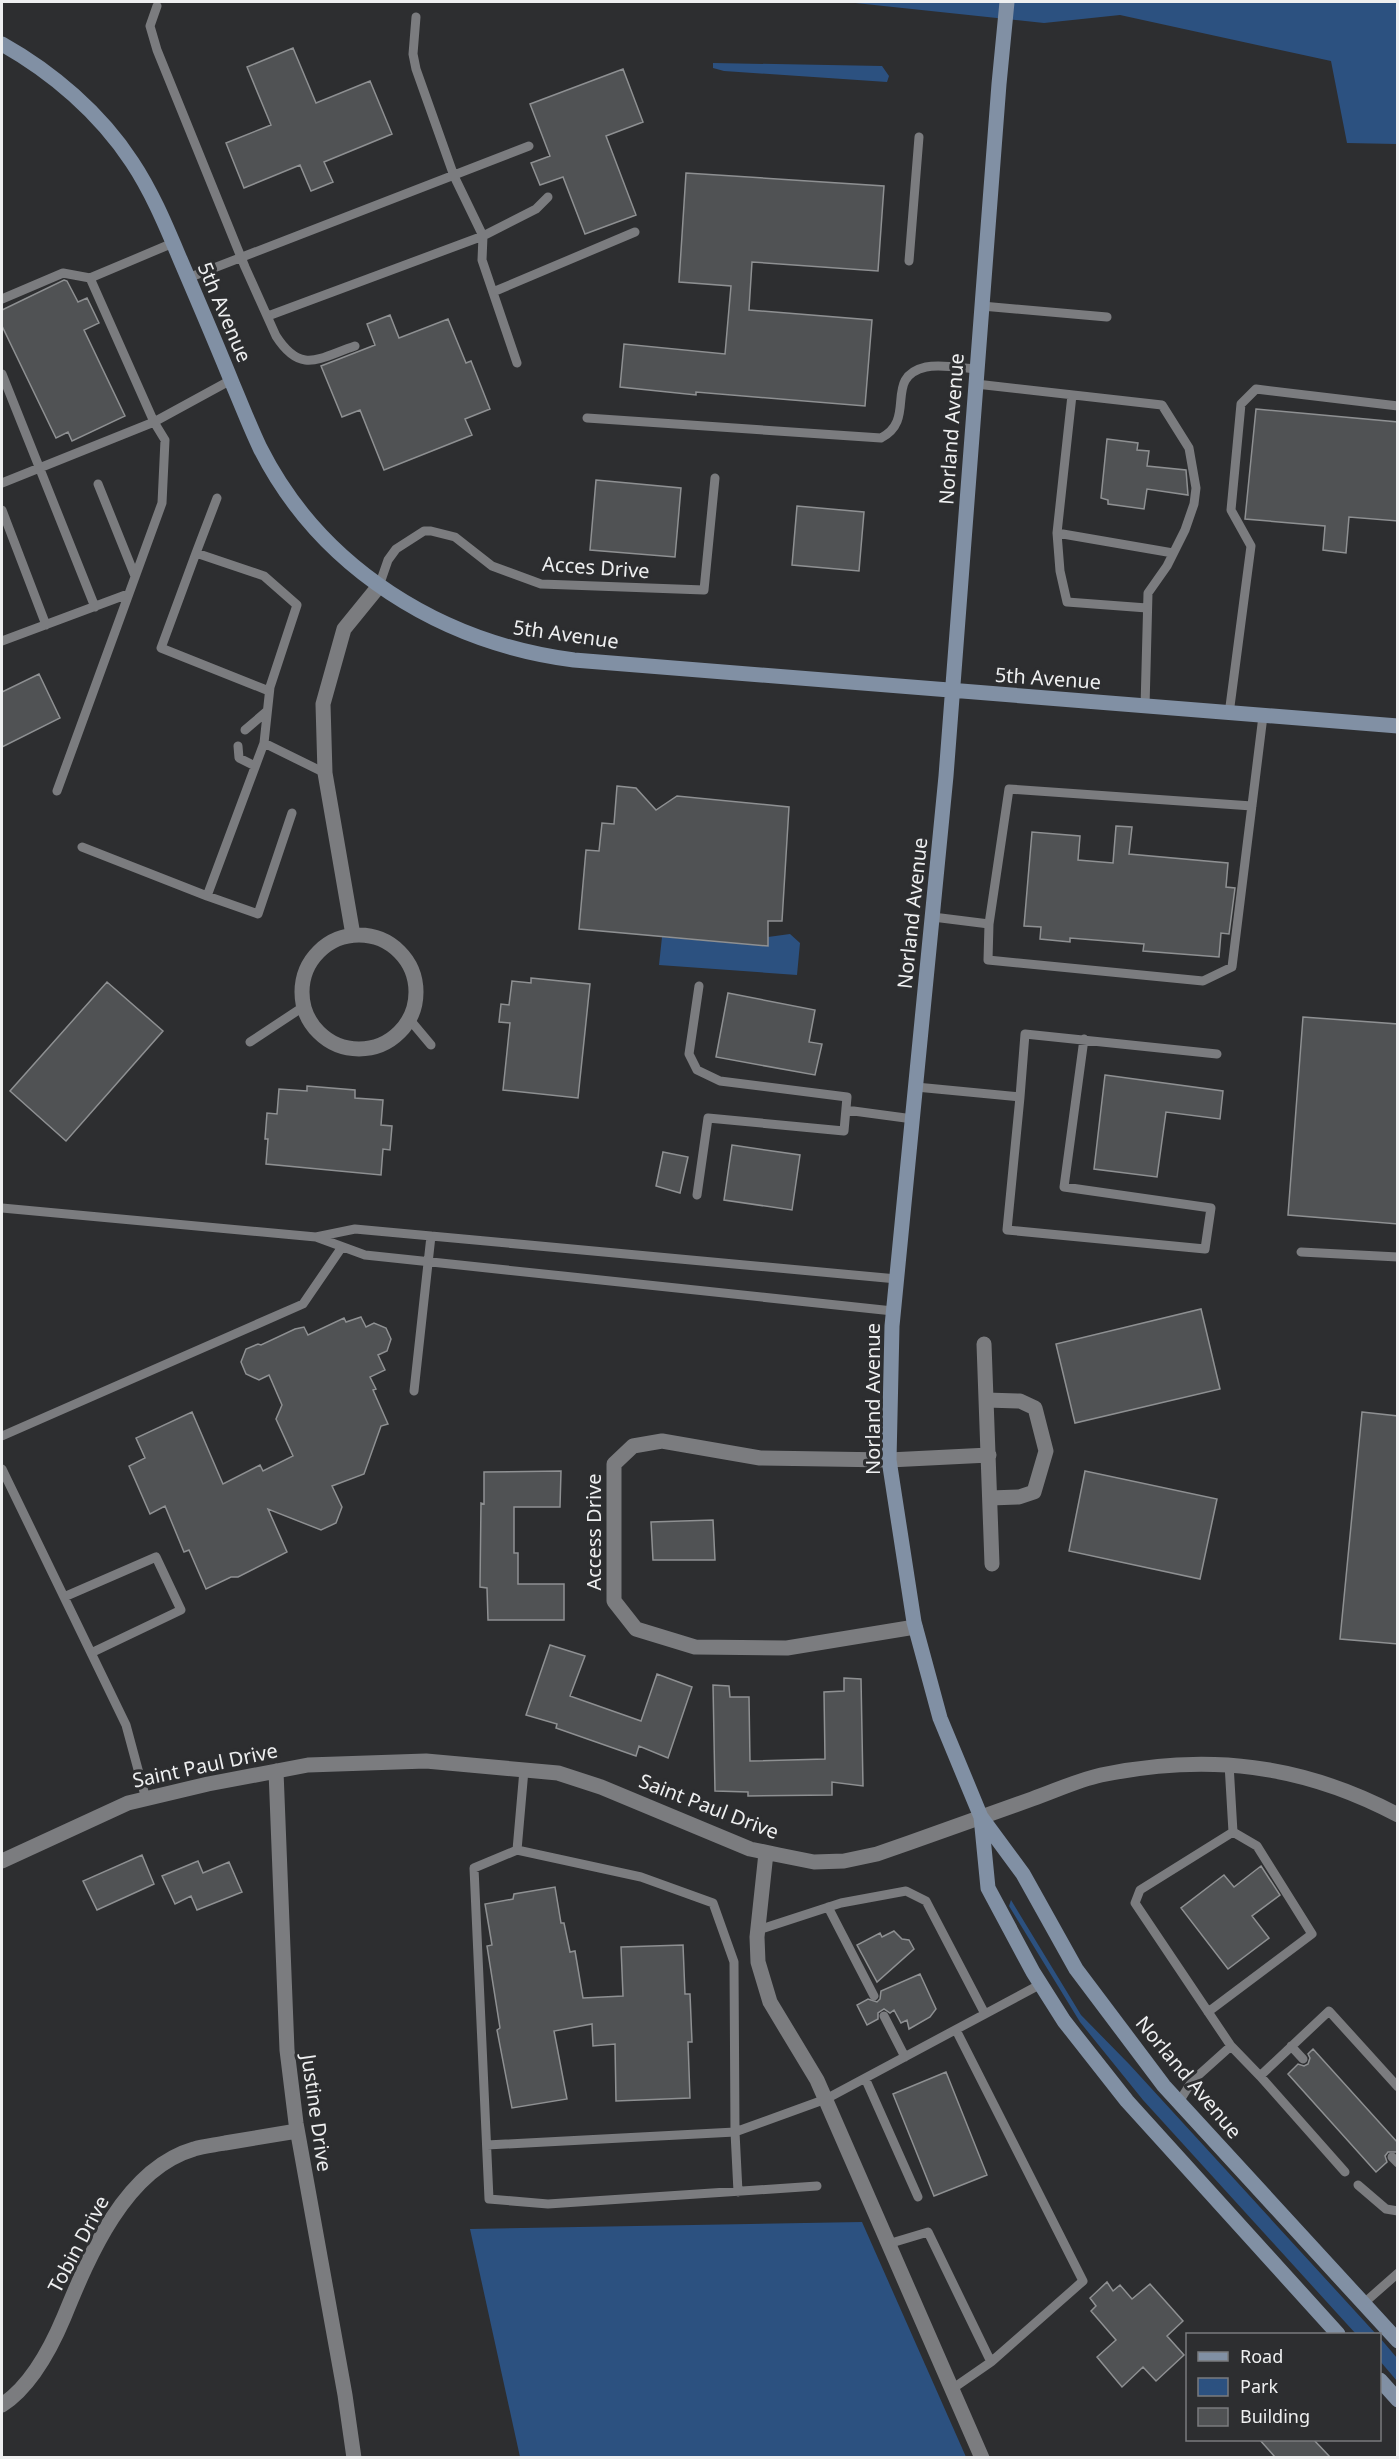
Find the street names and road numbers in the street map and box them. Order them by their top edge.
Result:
street label: 5th Avenue [192,258,258,366]
street label: Norland Avenue [932,352,970,506]
street label: Acces Drive [541,550,651,584]
street label: 5th Avenue [511,613,621,655]
street label: 5th Avenue [994,661,1102,695]
street label: Norland Avenue [891,836,933,990]
street label: Norland Avenue [859,1323,886,1475]
street label: Access Drive [580,1473,607,1591]
street label: Saint Paul Drive [130,1736,280,1794]
street label: Saint Paul Drive [635,1767,783,1845]
street label: Norland Avenue [1130,2010,1248,2144]
street label: Justine Drive [295,2051,339,2173]
street label: Tobin Drive [41,2191,115,2297]

